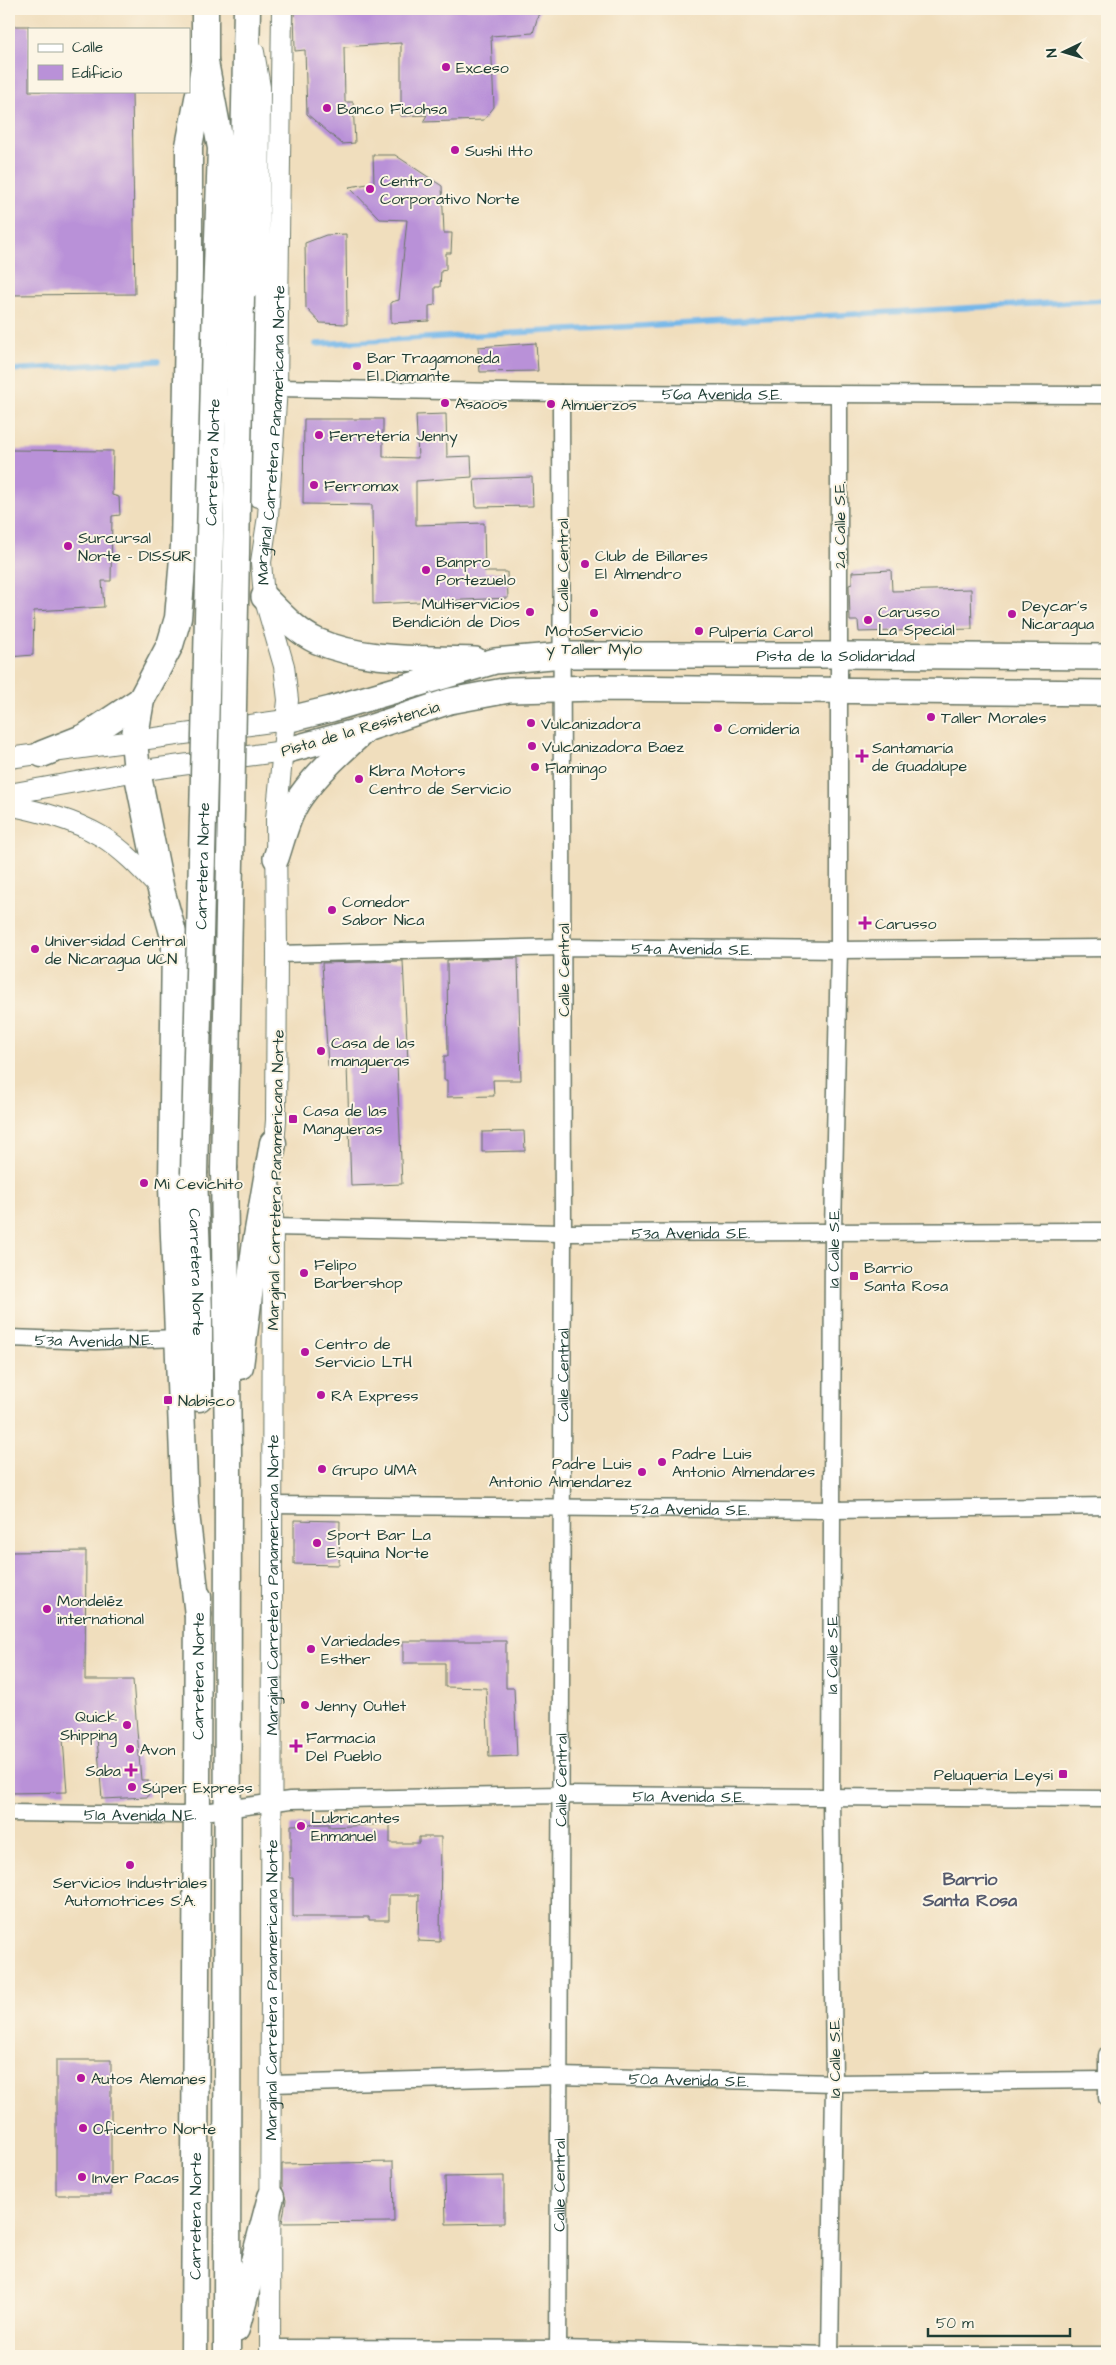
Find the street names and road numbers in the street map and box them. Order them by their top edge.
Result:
street label: Marginal Carretera Panamericana Norte [251,285,290,586]
street label: 56a Avenida S.E. [662,383,782,406]
street label: Carretera Norte [200,398,226,526]
street label: 2a Calle S.E. [829,481,851,569]
street label: Calle Central [552,518,574,612]
street label: Pista de la Solidaridad [756,645,915,668]
street label: Pista de la Resistencia [278,696,442,762]
street label: Carretera Norte [190,802,215,930]
street label: Calle Central [553,923,575,1017]
street label: 54a Avenida S.E. [631,938,753,961]
street label: Marginal Carretera Panamericana Norte [262,1029,291,1331]
street label: Carretera Norte [183,1208,209,1336]
street label: 1a Calle S.E. [823,1208,845,1288]
street label: 53a Avenida S.E. [632,1222,750,1245]
street label: Calle Central [552,1328,575,1422]
street label: 53a Avenida N.E. [34,1329,154,1353]
street label: Marginal Carretera Panamericana Norte [262,1434,285,1735]
street label: 52a Avenida S.E. [630,1498,750,1521]
street label: Carretera Norte [187,1612,210,1740]
street label: 1a Calle S.E. [821,1614,844,1694]
street label: Calle Central [550,1733,573,1827]
street label: 51a Avenida S.E. [633,1786,745,1808]
street label: 51a Avenida N.E. [84,1803,198,1827]
street label: Marginal Carretera Panamericana Norte [261,1839,284,2140]
street label: 1a Calle S.E. [824,2018,846,2098]
street label: 50a Avenida S.E. [628,2068,749,2093]
street label: Calle Central [549,2138,571,2232]
street label: Carretera Norte [184,2152,207,2280]

